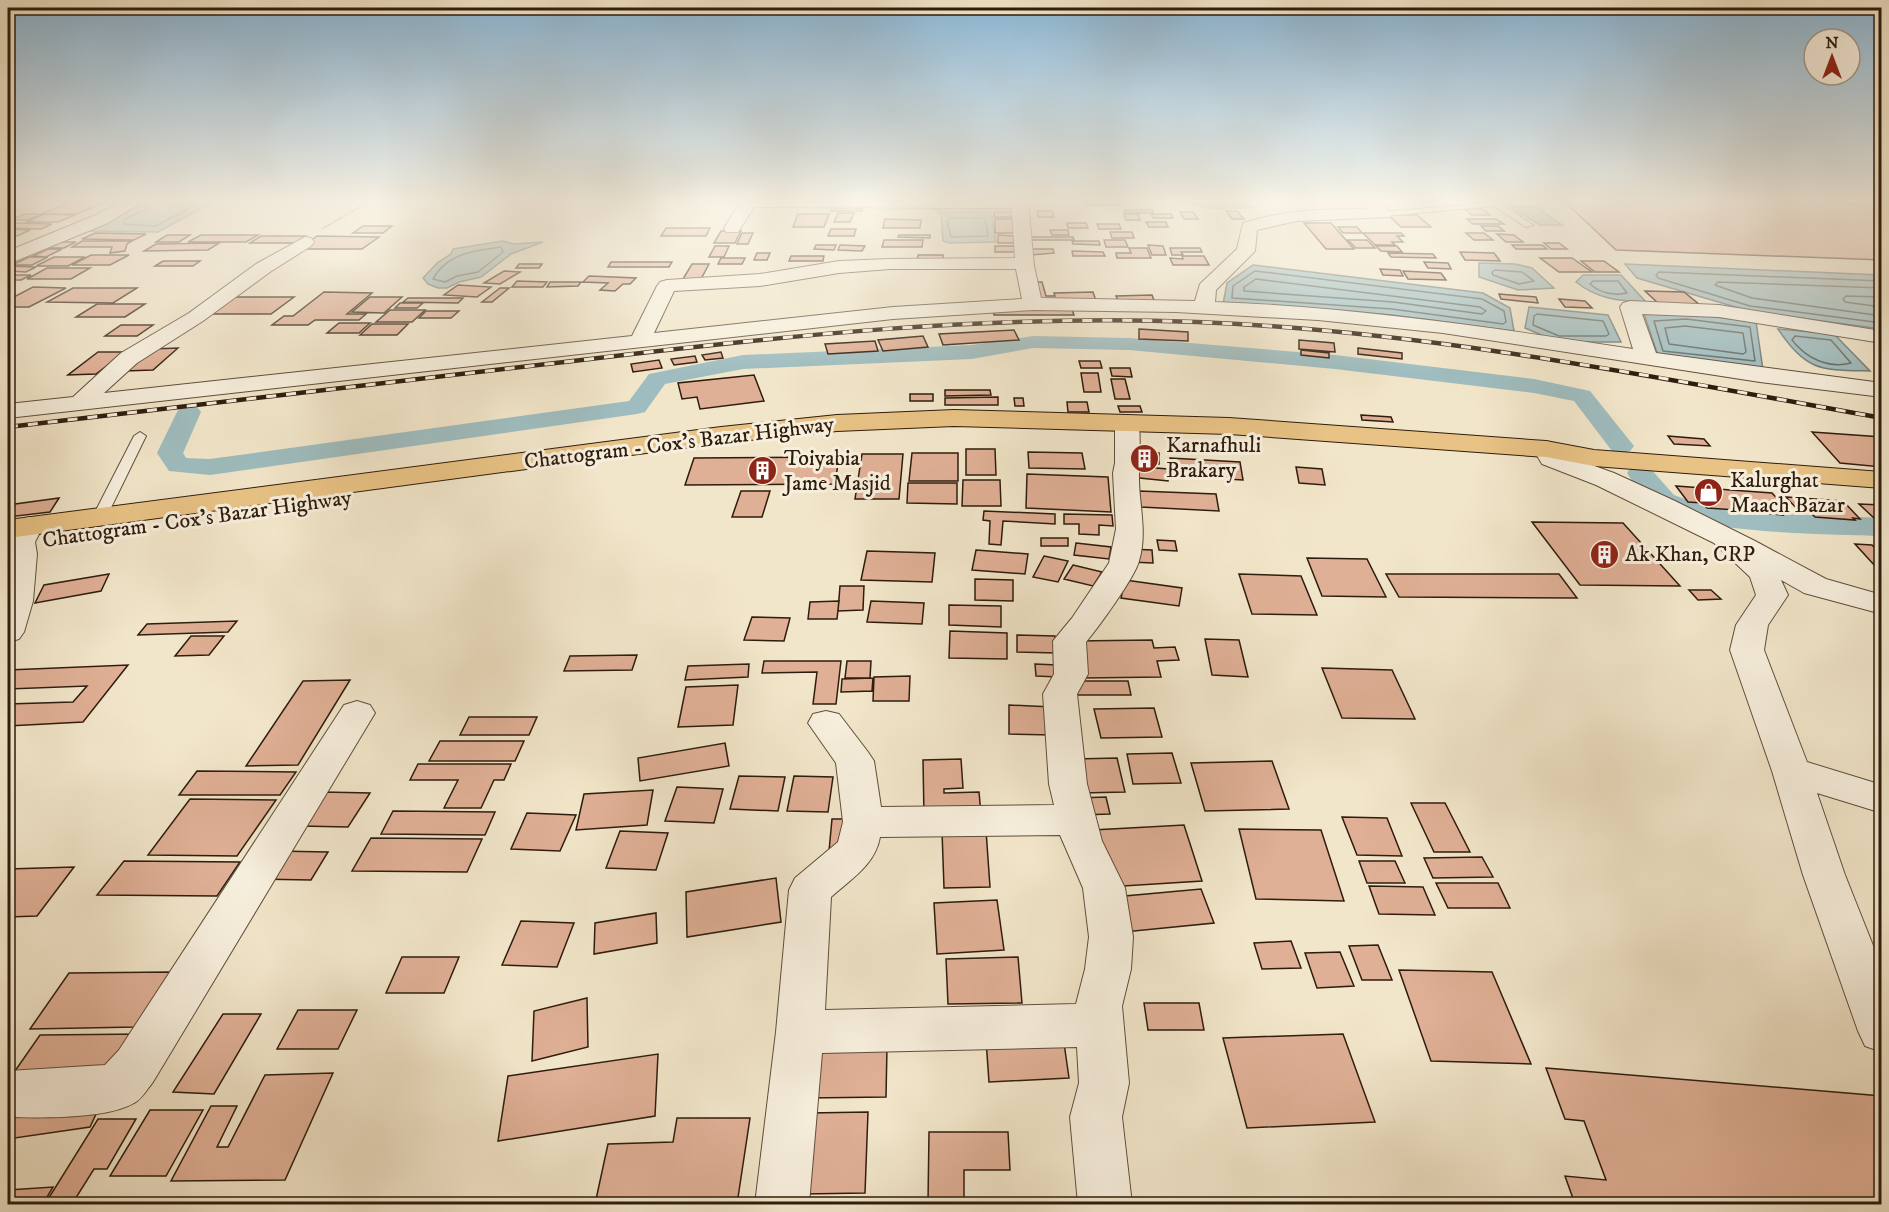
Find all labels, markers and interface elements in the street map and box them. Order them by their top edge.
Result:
north arrow [1802,27,1862,87]
text: N [1825,33,1839,53]
street label: Chattogram - Cox's Bazar Highway [523,411,836,475]
place label: Karnafhuli Brakary [1166,432,1261,484]
building icon: Karnafhuli Brakary [1129,442,1161,474]
place label: Toiyabia Jame Masjid [782,445,891,497]
building icon: Toiyabia Jame Masjid [747,455,779,487]
place label: Kalurghat Maach Bazar [1730,467,1846,519]
shop icon: Kalurghat Maach Bazar [1693,477,1725,509]
street label: Chattogram - Cox's Bazar Highway [41,484,354,554]
building icon: Ak Khan, CRP [1588,538,1620,570]
place label: Ak Khan, CRP [1625,541,1755,568]

